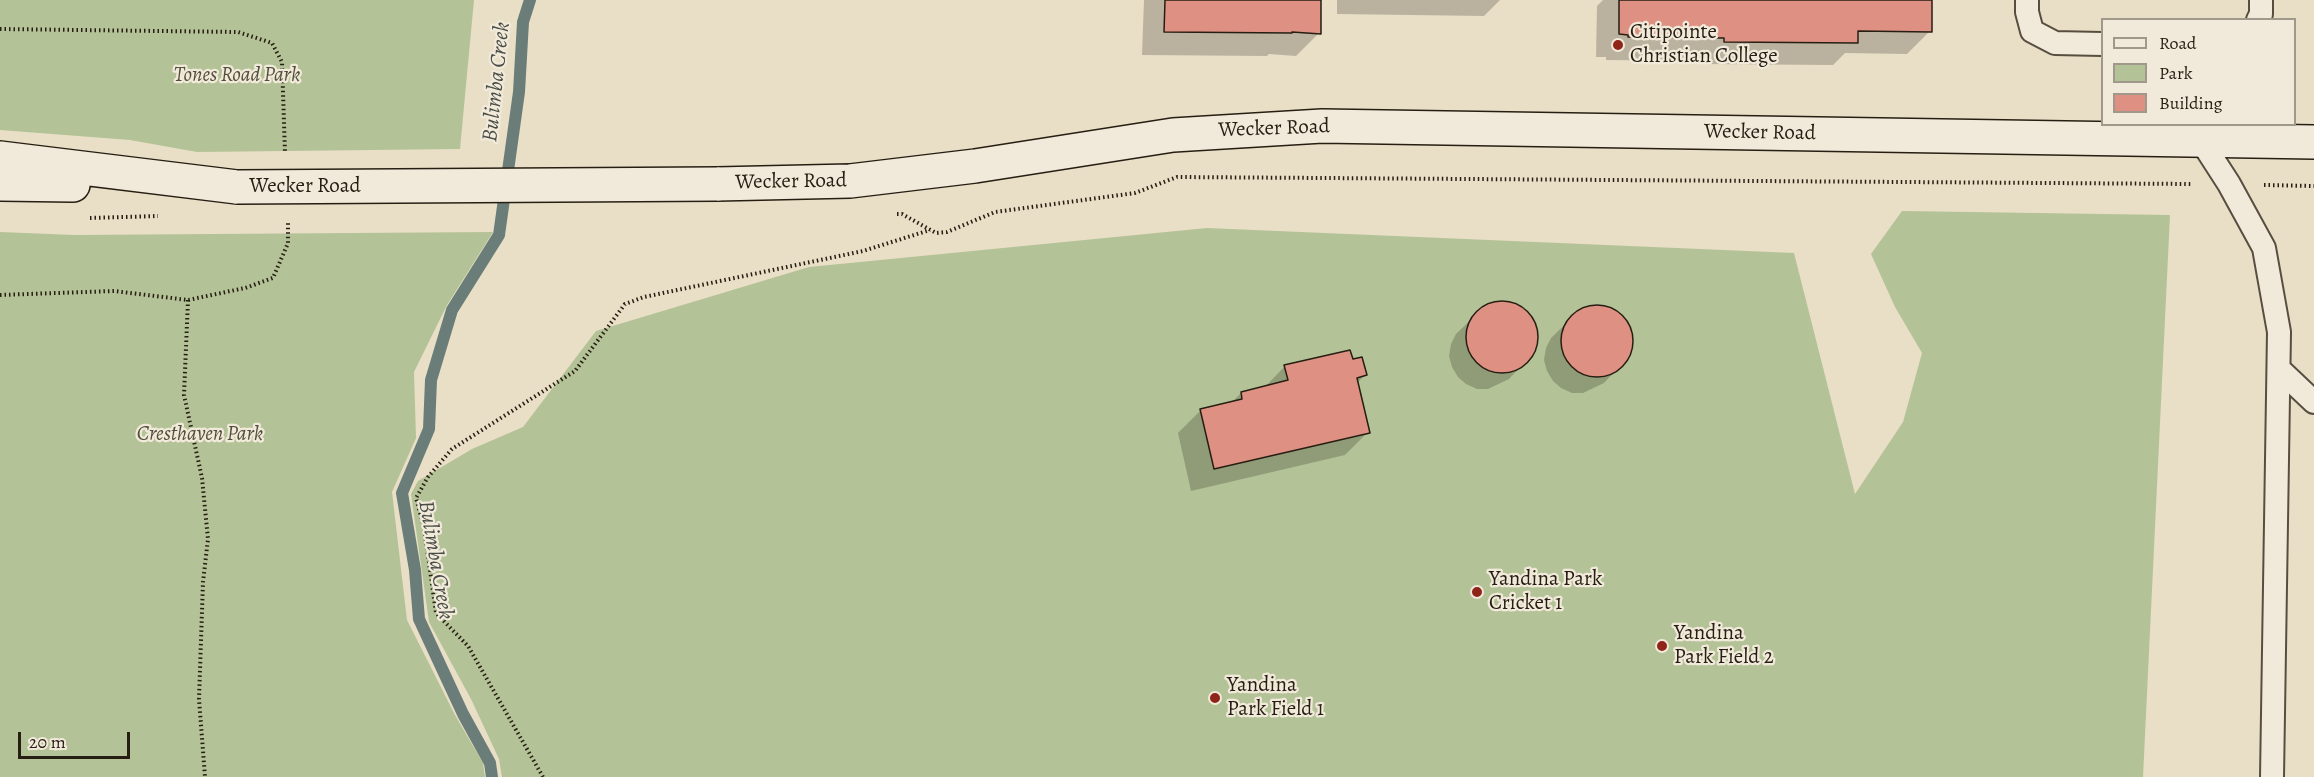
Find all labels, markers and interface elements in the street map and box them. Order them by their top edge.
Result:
legend [2101,18,2296,126]
place label: Citipointe Christian College [1630,20,1778,70]
water label: Bulimba Creek [478,21,516,143]
text: Road [2159,31,2196,55]
marker: Citipointe Christian College [1611,38,1625,52]
text: Park [2159,61,2193,85]
park label: Tones Road Park [174,63,300,89]
text: Building [2159,91,2223,115]
street label: Wecker Road [1218,114,1330,144]
street label: Wecker Road [1704,119,1816,147]
street label: Wecker Road [735,168,847,196]
street label: Wecker Road [249,174,361,200]
park label: Cresthaven Park [137,422,263,448]
water label: Bulimba Creek [412,498,458,622]
place label: Yandina Park Cricket 1 [1489,567,1602,617]
marker: Yandina Park Cricket 1 [1470,585,1484,599]
place label: Yandina Park Field 2 [1674,621,1774,671]
marker: Yandina Park Field 2 [1655,639,1669,653]
place label: Yandina Park Field 1 [1227,673,1324,723]
marker: Yandina Park Field 1 [1208,691,1222,705]
scale bar [21,720,134,758]
text: 20 m [29,730,66,754]

